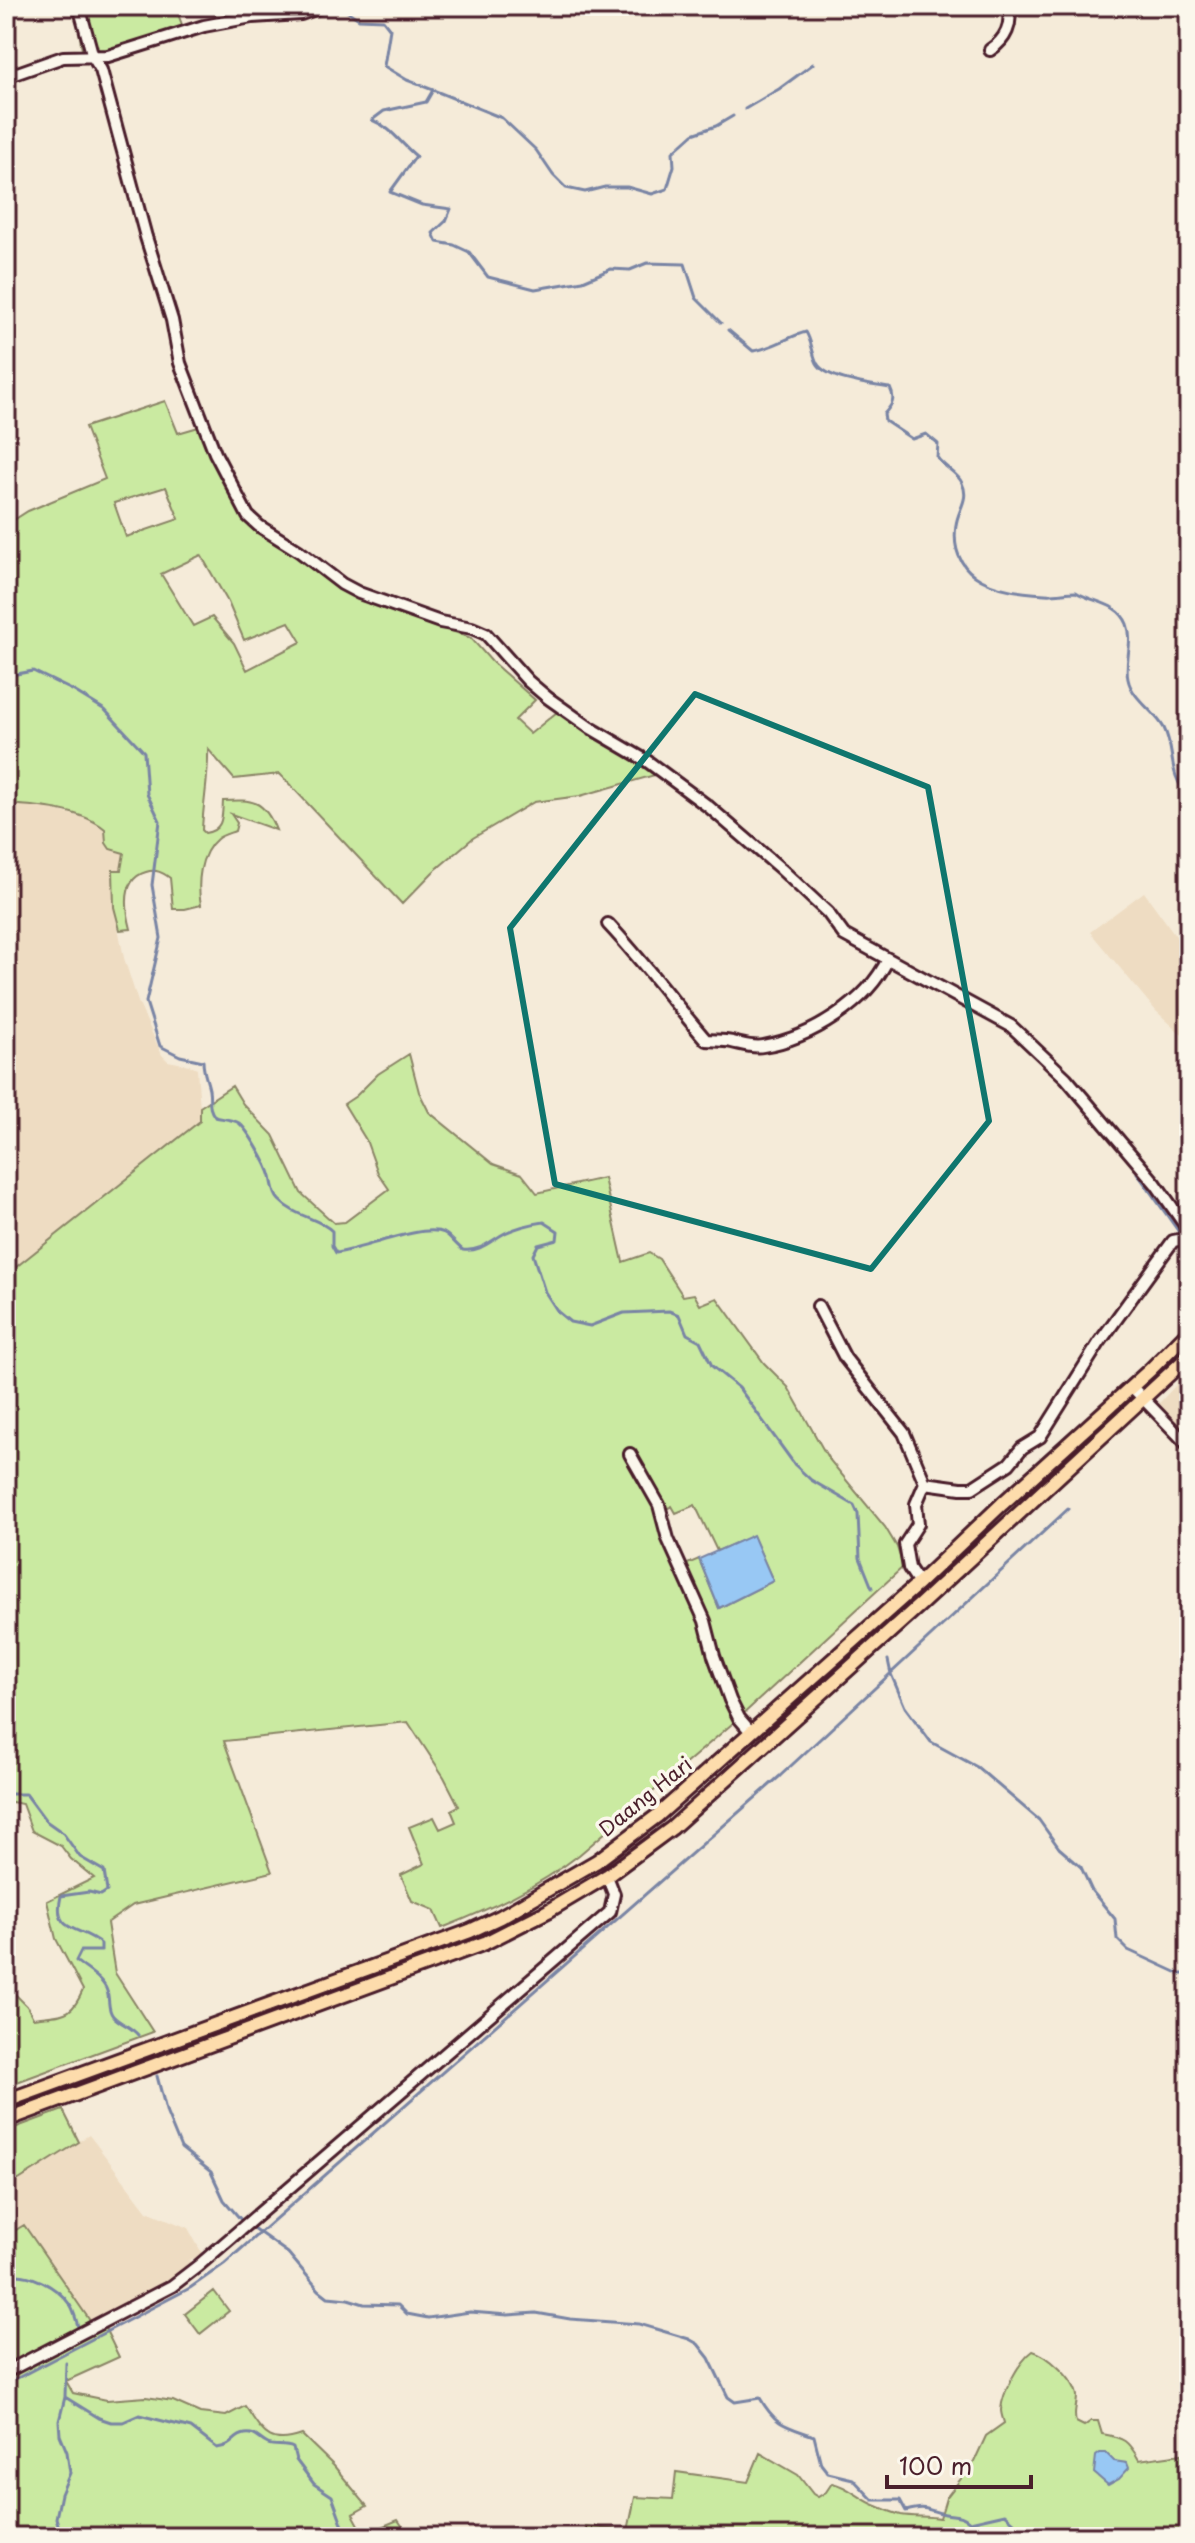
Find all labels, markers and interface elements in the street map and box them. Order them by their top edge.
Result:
street label: Daang Hari [592,1749,698,1843]
scale bar [887,2439,1031,2489]
text: 100 m [899,2447,972,2483]

